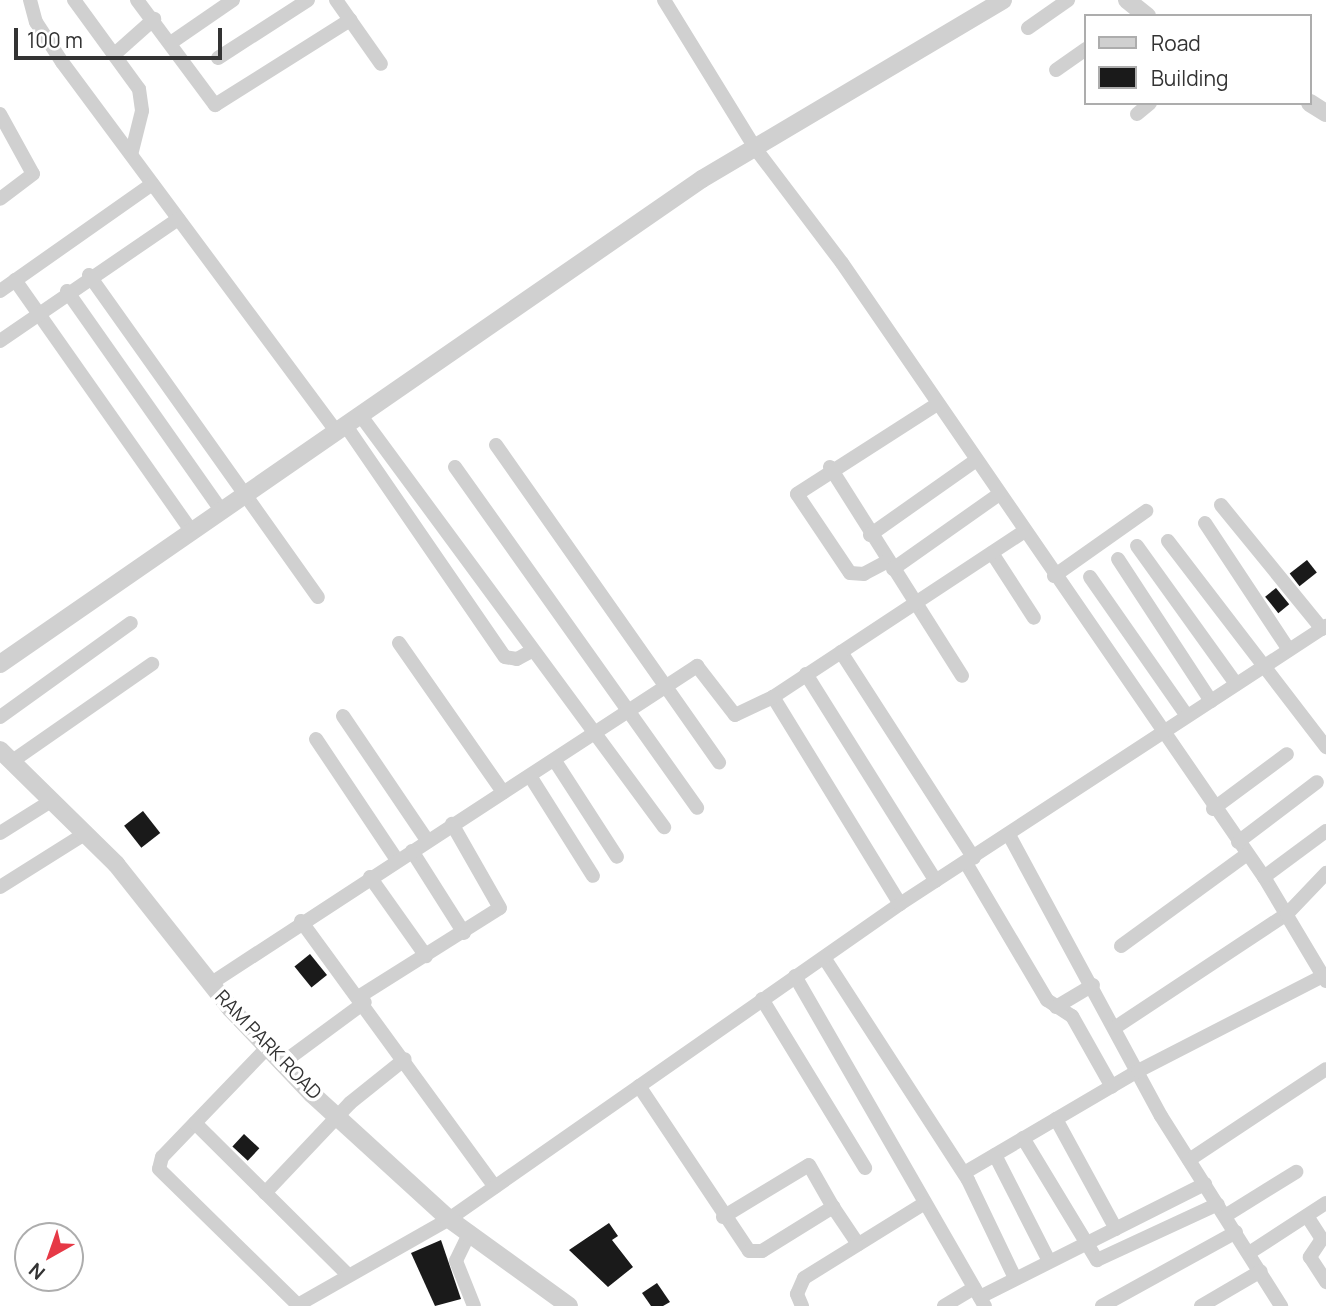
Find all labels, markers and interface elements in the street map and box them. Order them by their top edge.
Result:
scale bar [18,14,226,58]
legend [1084,14,1312,105]
text: 100 m [27,26,83,54]
text: Road [1151,29,1201,57]
text: Building [1151,64,1228,92]
street label: RAM PARK ROAD [210,985,326,1105]
north arrow [14,1222,84,1292]
text: N [23,1257,50,1286]

